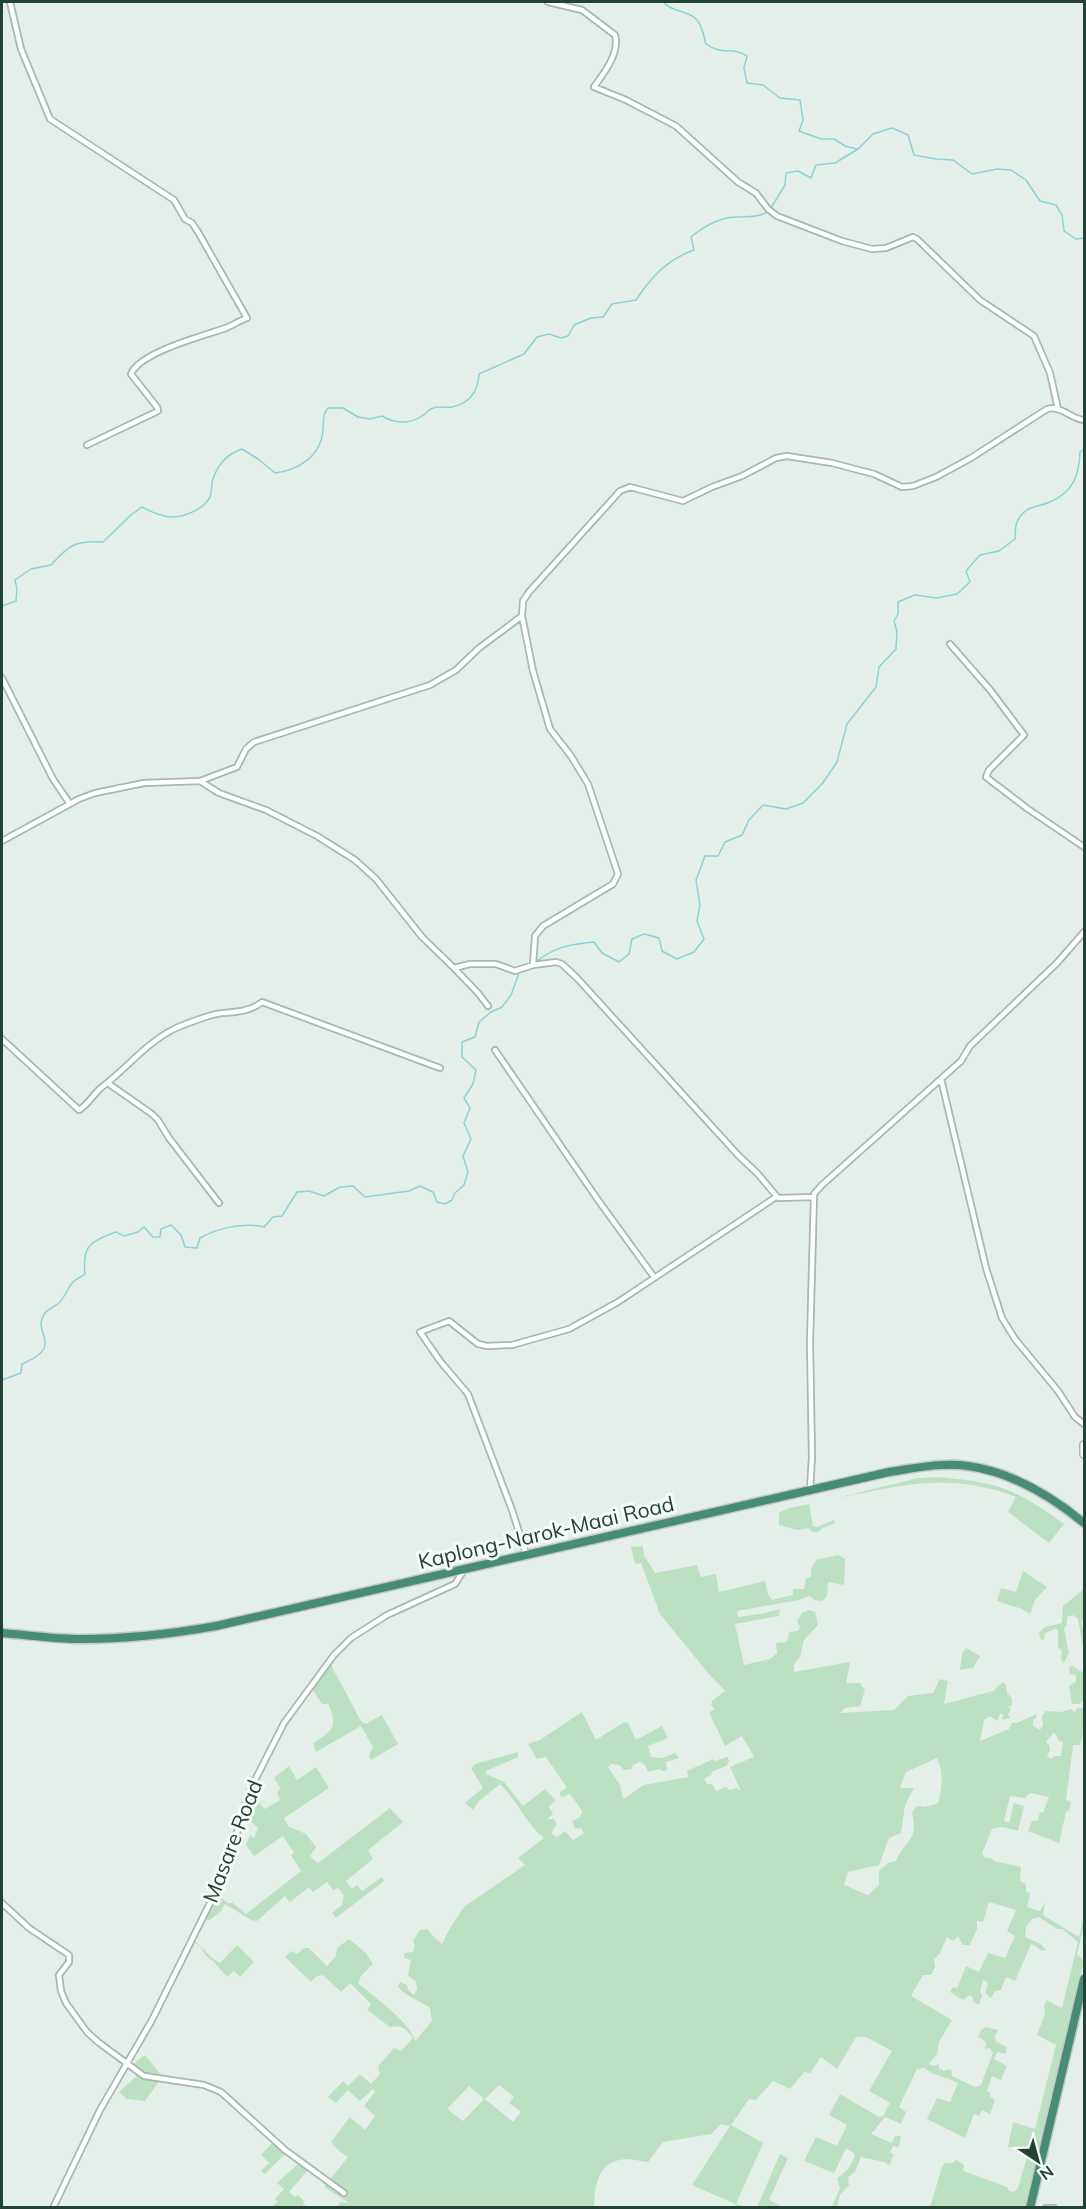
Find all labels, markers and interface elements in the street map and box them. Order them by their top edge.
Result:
street label: Kaplong-Narok-Maai Road [416,1490,676,1574]
street label: Masare Road [197,1776,267,1906]
north arrow [1008,2131,1068,2191]
text: N [1036,2161,1058,2185]

